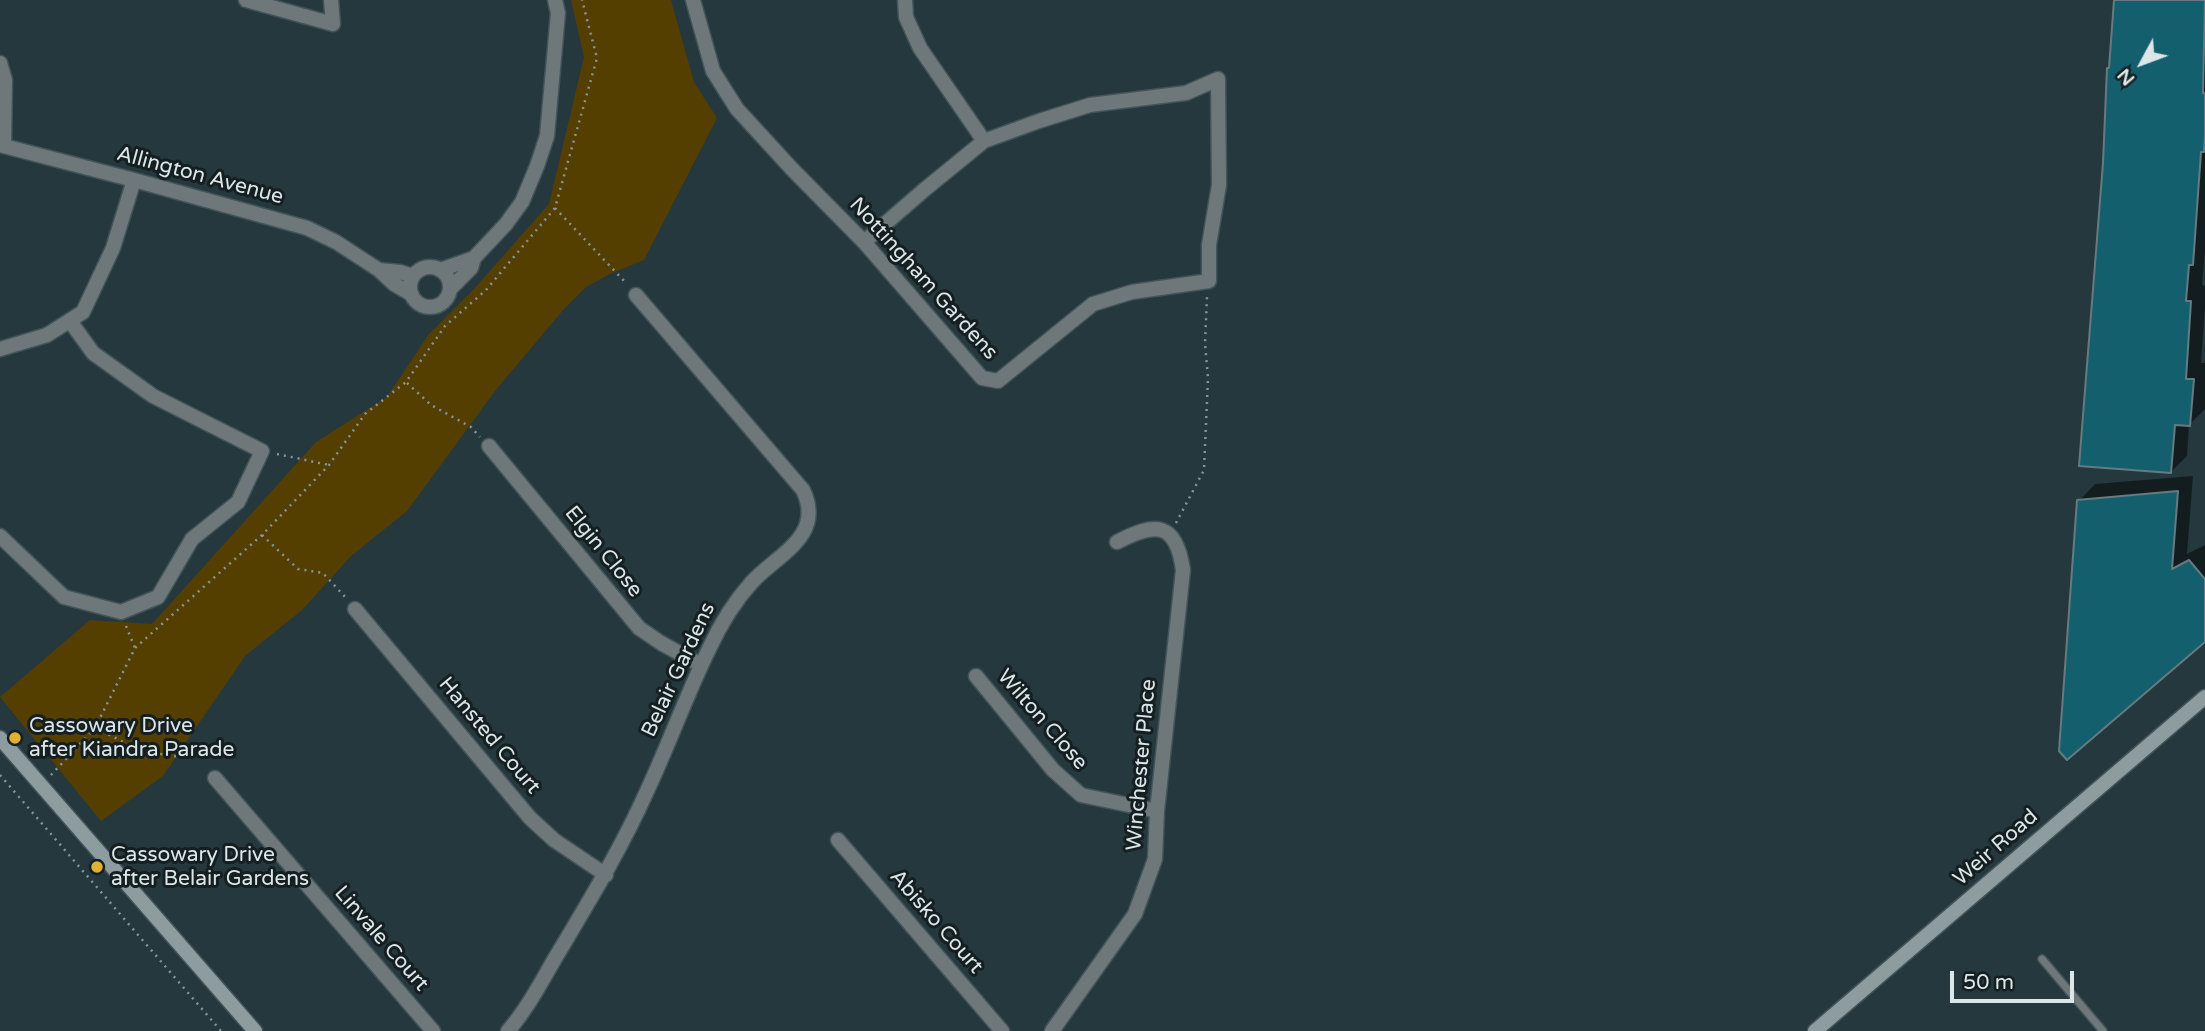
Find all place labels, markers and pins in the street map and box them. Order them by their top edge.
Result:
place label: Cassowary Drive after Kiandra Parade [29,713,234,763]
marker: Cassowary Drive after Kiandra Parade [7,730,23,746]
place label: Cassowary Drive after Belair Gardens [111,842,309,892]
marker: Cassowary Drive after Belair Gardens [89,859,105,875]

